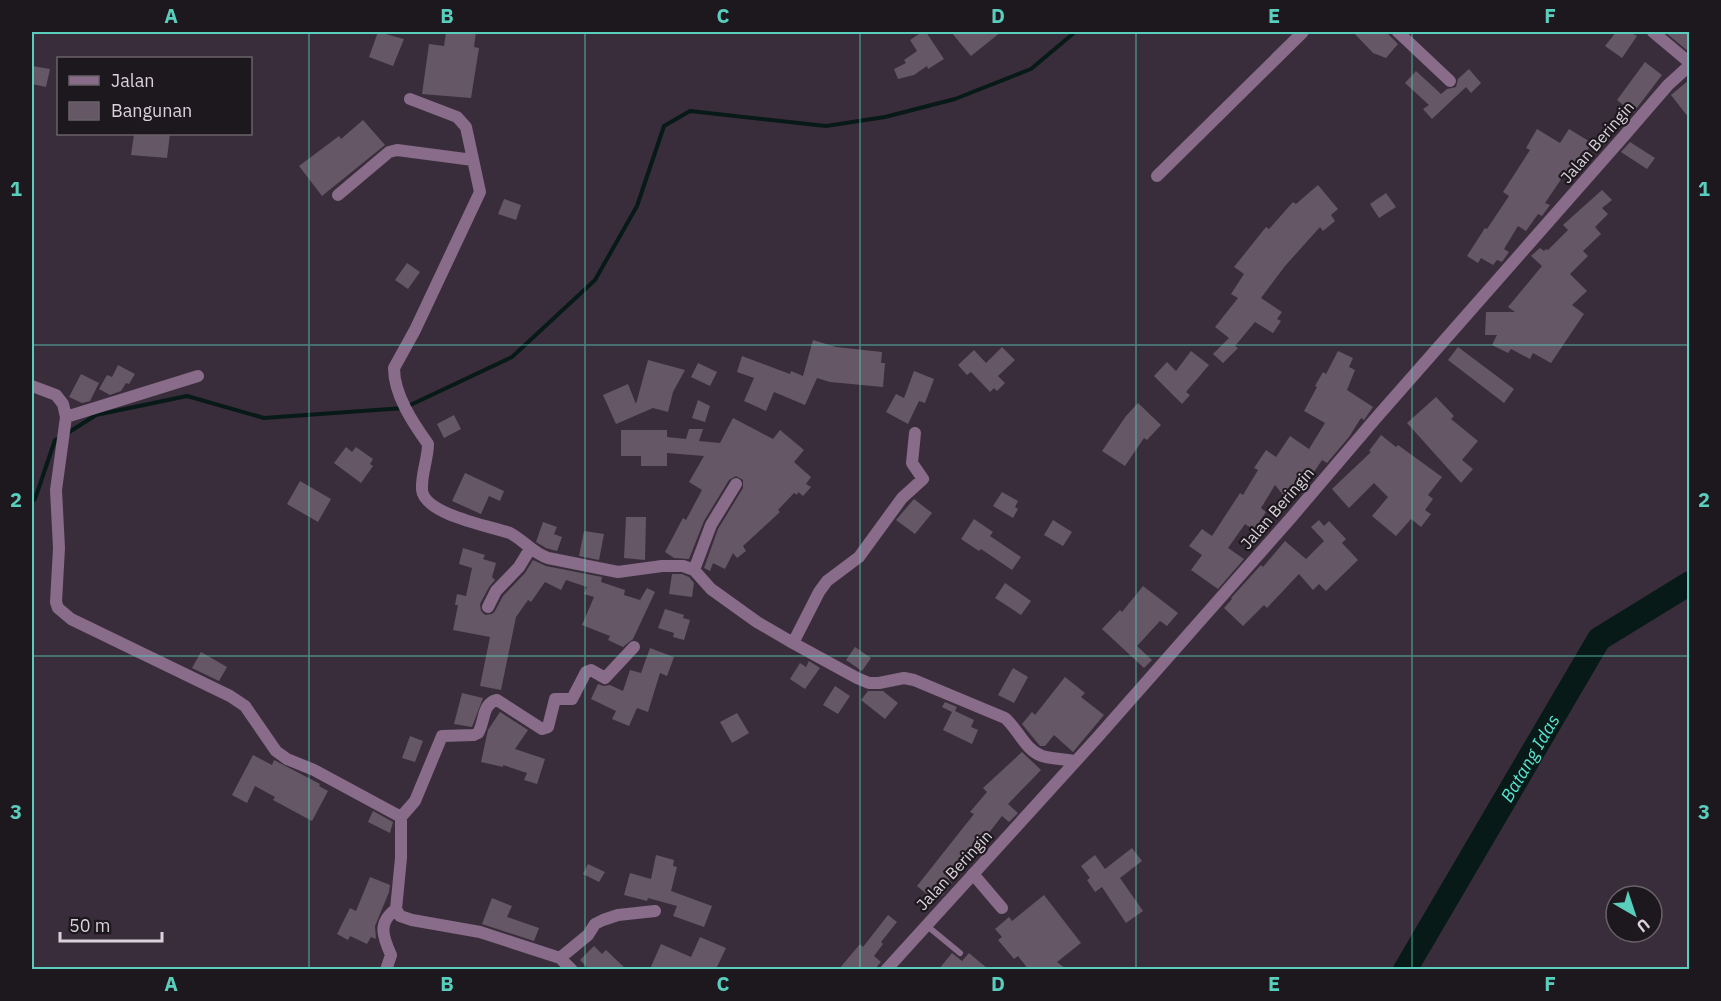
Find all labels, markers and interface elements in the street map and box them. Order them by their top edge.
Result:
text: A [164,2,178,29]
text: B [440,2,454,29]
text: C [716,2,730,29]
text: D [991,2,1005,29]
text: E [1268,2,1280,29]
text: F [1544,2,1556,29]
legend [57,57,252,135]
text: Jalan [111,69,155,92]
street label: Jalan Beringin [1556,97,1638,187]
text: Bangunan [111,99,192,122]
text: 1 [10,175,22,202]
text: 1 [1698,175,1710,202]
street label: Jalan Beringin [1236,463,1318,553]
text: 2 [10,486,22,513]
text: 2 [1698,486,1710,513]
water label: Batang Idas [1495,710,1564,806]
text: 3 [10,798,22,825]
text: 3 [1698,798,1710,825]
street label: Jalan Beringin [912,826,996,914]
north arrow [1604,884,1664,944]
scale bar [60,905,162,943]
text: 50 m [69,914,111,937]
text: U [1633,914,1654,937]
text: A [164,970,178,997]
text: B [440,970,454,997]
text: C [716,970,730,997]
text: D [991,970,1005,997]
text: E [1268,970,1280,997]
text: F [1544,970,1556,997]

